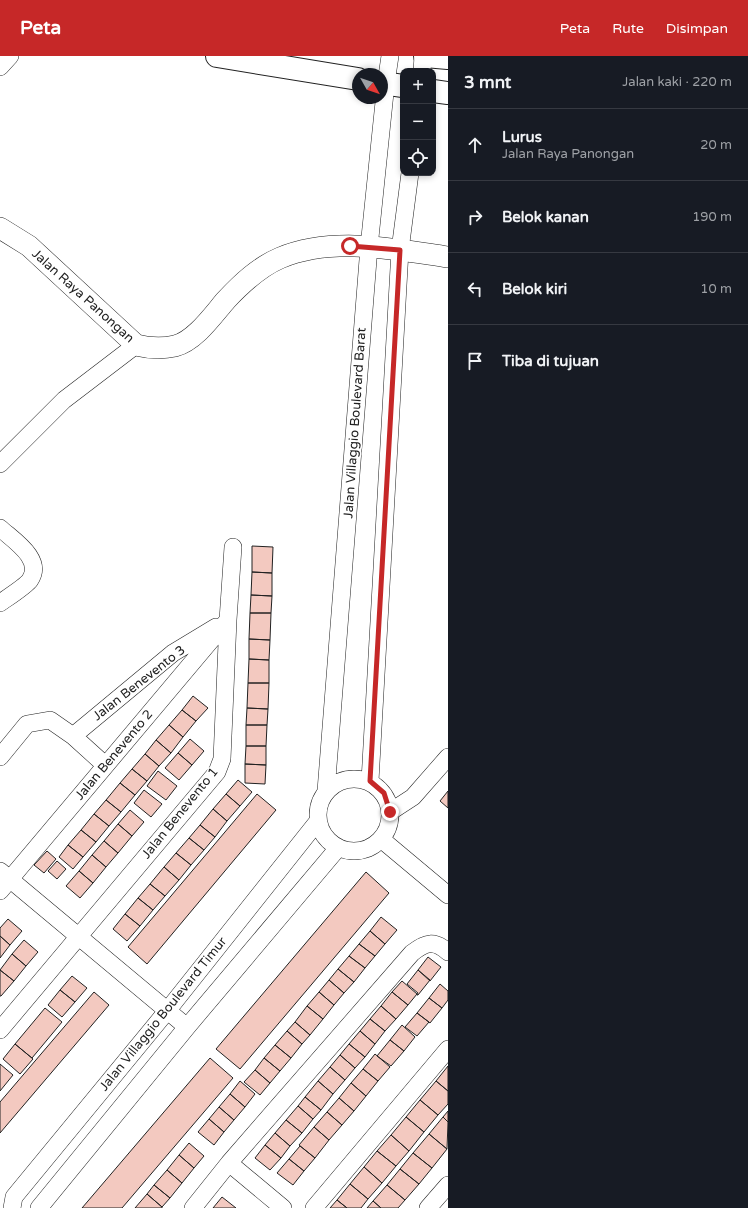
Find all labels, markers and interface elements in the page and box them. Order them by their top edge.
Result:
text: Peta [20,17,61,39]
text: Peta [560,20,590,37]
text: Rute [612,20,644,37]
text: Disimpan [666,20,728,37]
north arrow [352,68,388,104]
map controls [400,68,436,176]
button: + [400,68,436,104]
text: 3 mnt [464,72,511,93]
text: Jalan kaki · 220 m [622,74,732,90]
button: − [400,104,436,140]
text: Lurus [502,128,542,146]
icon: ahead [464,134,486,156]
text: 20 m [700,137,732,153]
button: locate [400,140,436,176]
text: Jalan Raya Panongan [502,146,634,162]
icon: right [464,206,486,228]
text: Belok kanan [502,208,589,226]
text: 190 m [692,209,732,225]
route start [341,237,359,255]
street label: Jalan Raya Panongan [29,246,137,346]
icon: left [464,278,486,300]
text: Belok kiri [502,280,567,298]
text: 10 m [700,281,732,297]
street label: Jalan Villaggio Boulevard Barat [340,327,370,519]
icon: arrive [464,350,486,372]
text: Tiba di tujuan [502,352,599,370]
street label: Jalan Benevento 3 [90,642,188,724]
street label: Jalan Benevento 2 [72,707,156,803]
street label: Jalan Benevento 1 [138,764,222,862]
route end [381,803,399,821]
street label: Jalan Villaggio Boulevard Timur [96,934,230,1094]

